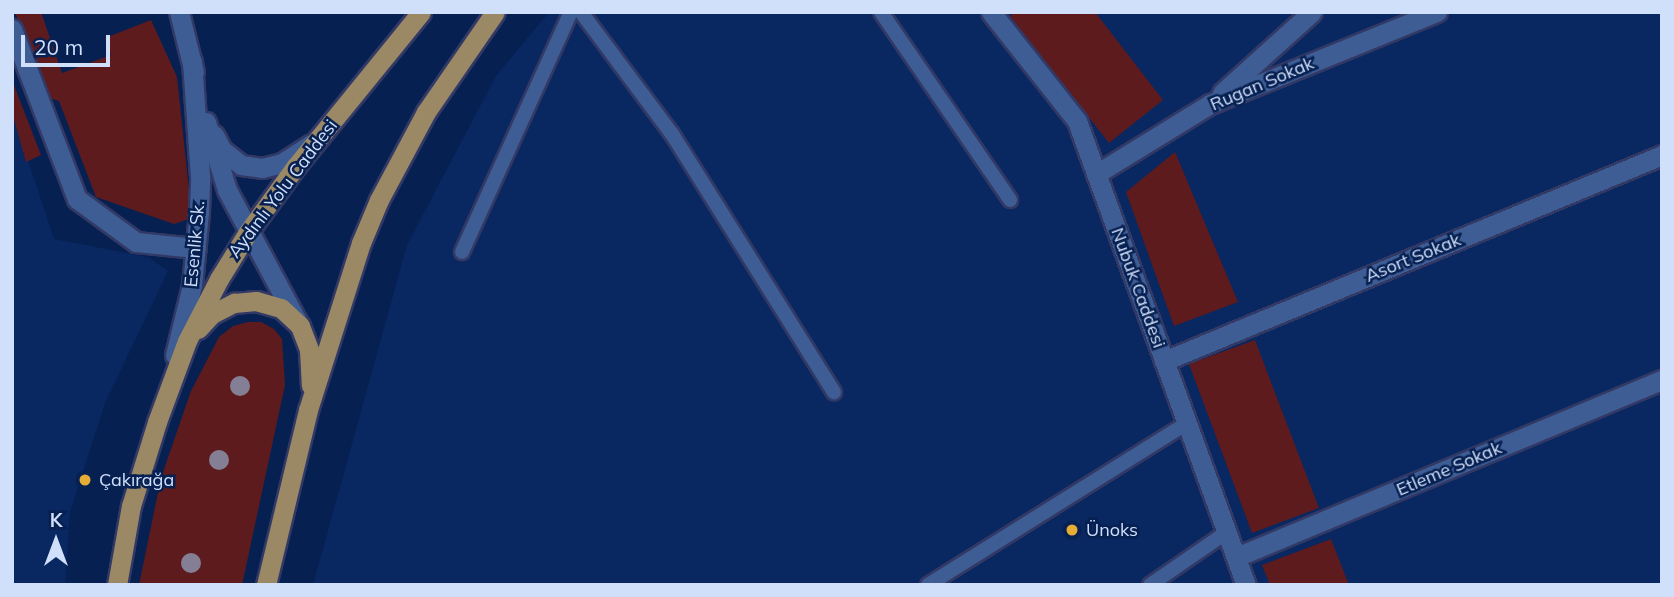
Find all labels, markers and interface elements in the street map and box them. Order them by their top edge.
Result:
scale bar [24,21,114,65]
text: 20 m [34,34,83,60]
street label: Rugan Sokak [1207,52,1317,116]
street label: Aydınlı Yolu Caddesi [224,116,342,262]
street label: Esenlik Sk. [180,200,210,288]
street label: Nubuk Caddesi [1106,225,1170,351]
street label: Asort Sokak [1362,229,1464,287]
street label: Etleme Sokak [1393,437,1505,501]
place label: Çakırağa [99,469,174,491]
marker: Çakırağa [77,472,93,488]
north arrow [21,506,91,576]
text: K [50,508,62,532]
place label: Ünoks [1086,519,1138,541]
marker: Ünoks [1064,522,1080,538]

